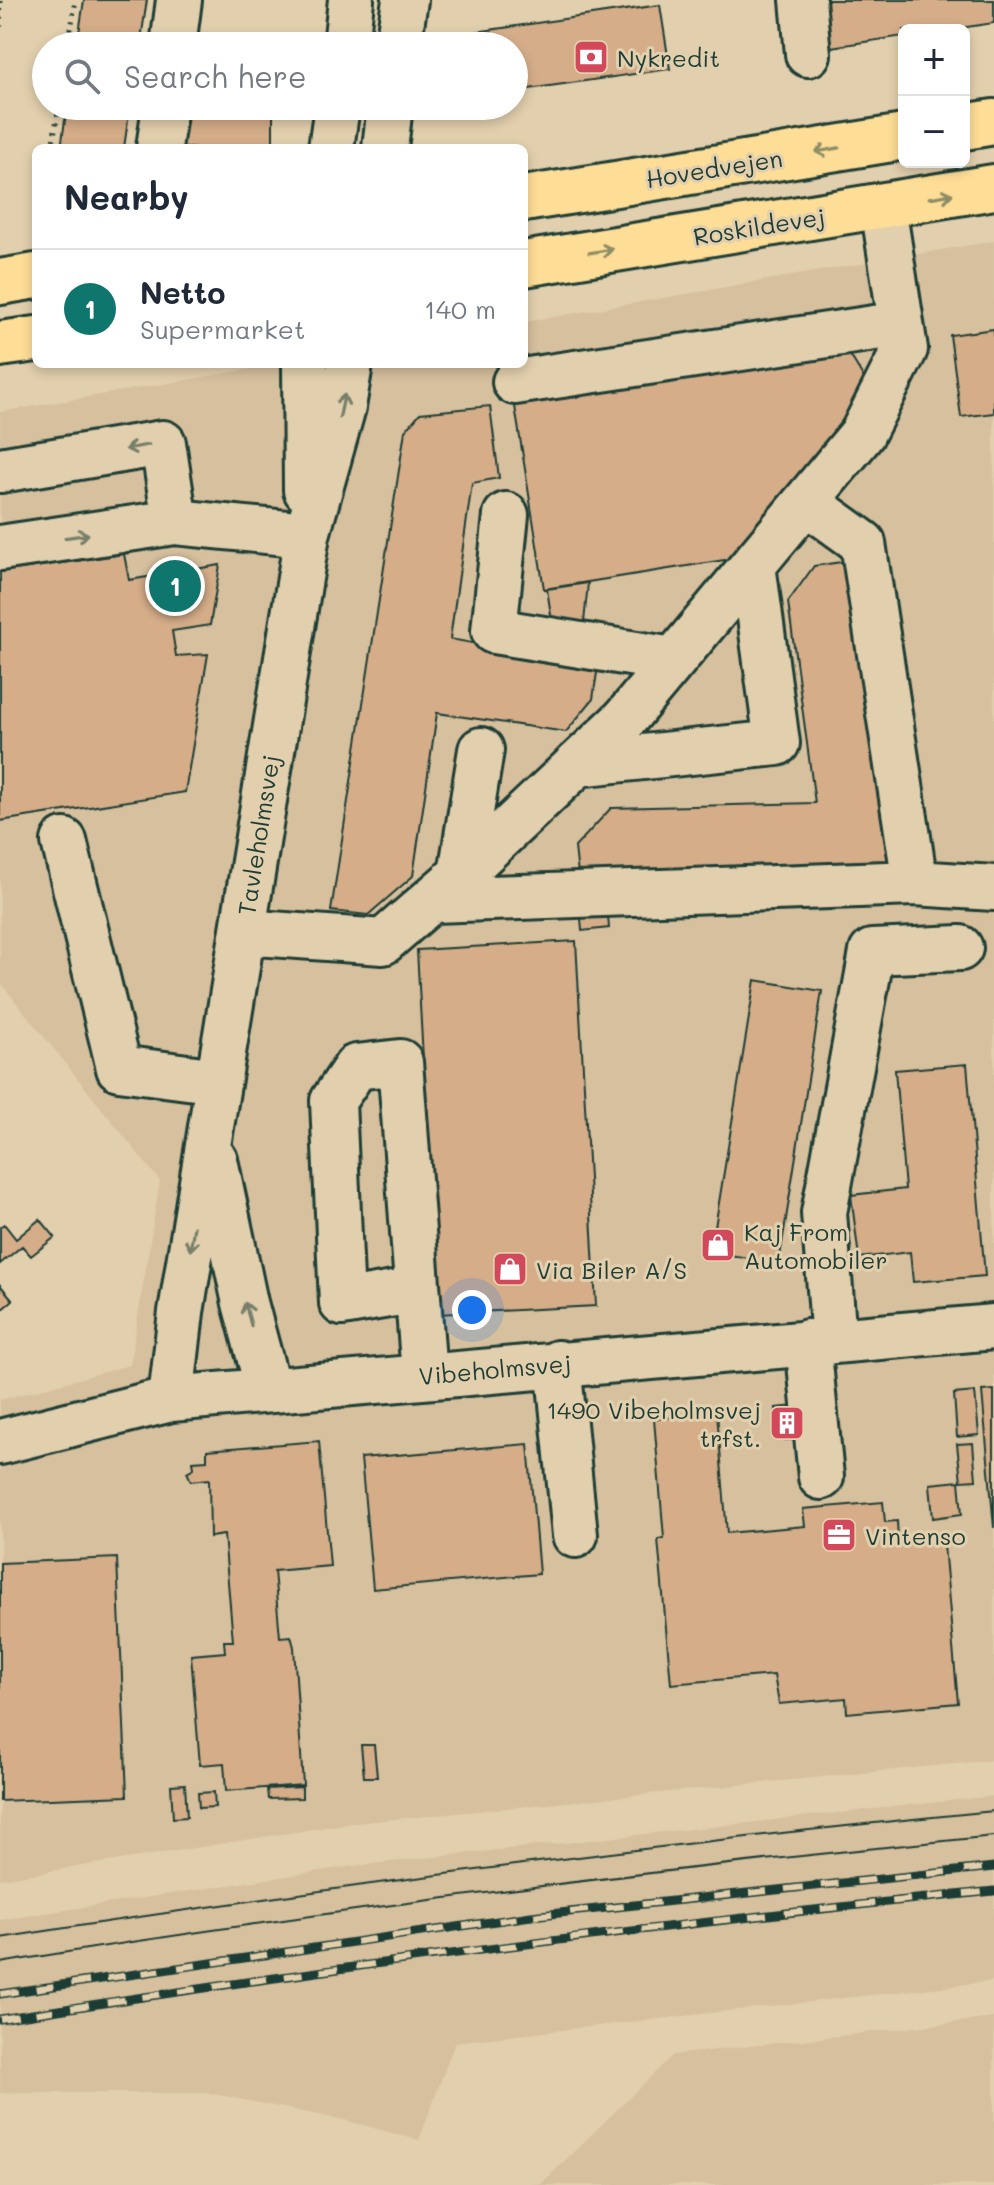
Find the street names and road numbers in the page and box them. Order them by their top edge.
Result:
street label: Hovedvejen [643,142,785,194]
street label: Roskildevej [691,200,827,252]
street label: Tavleholmsvej [230,753,286,917]
street label: Vibeholmsvej [417,1347,573,1391]

